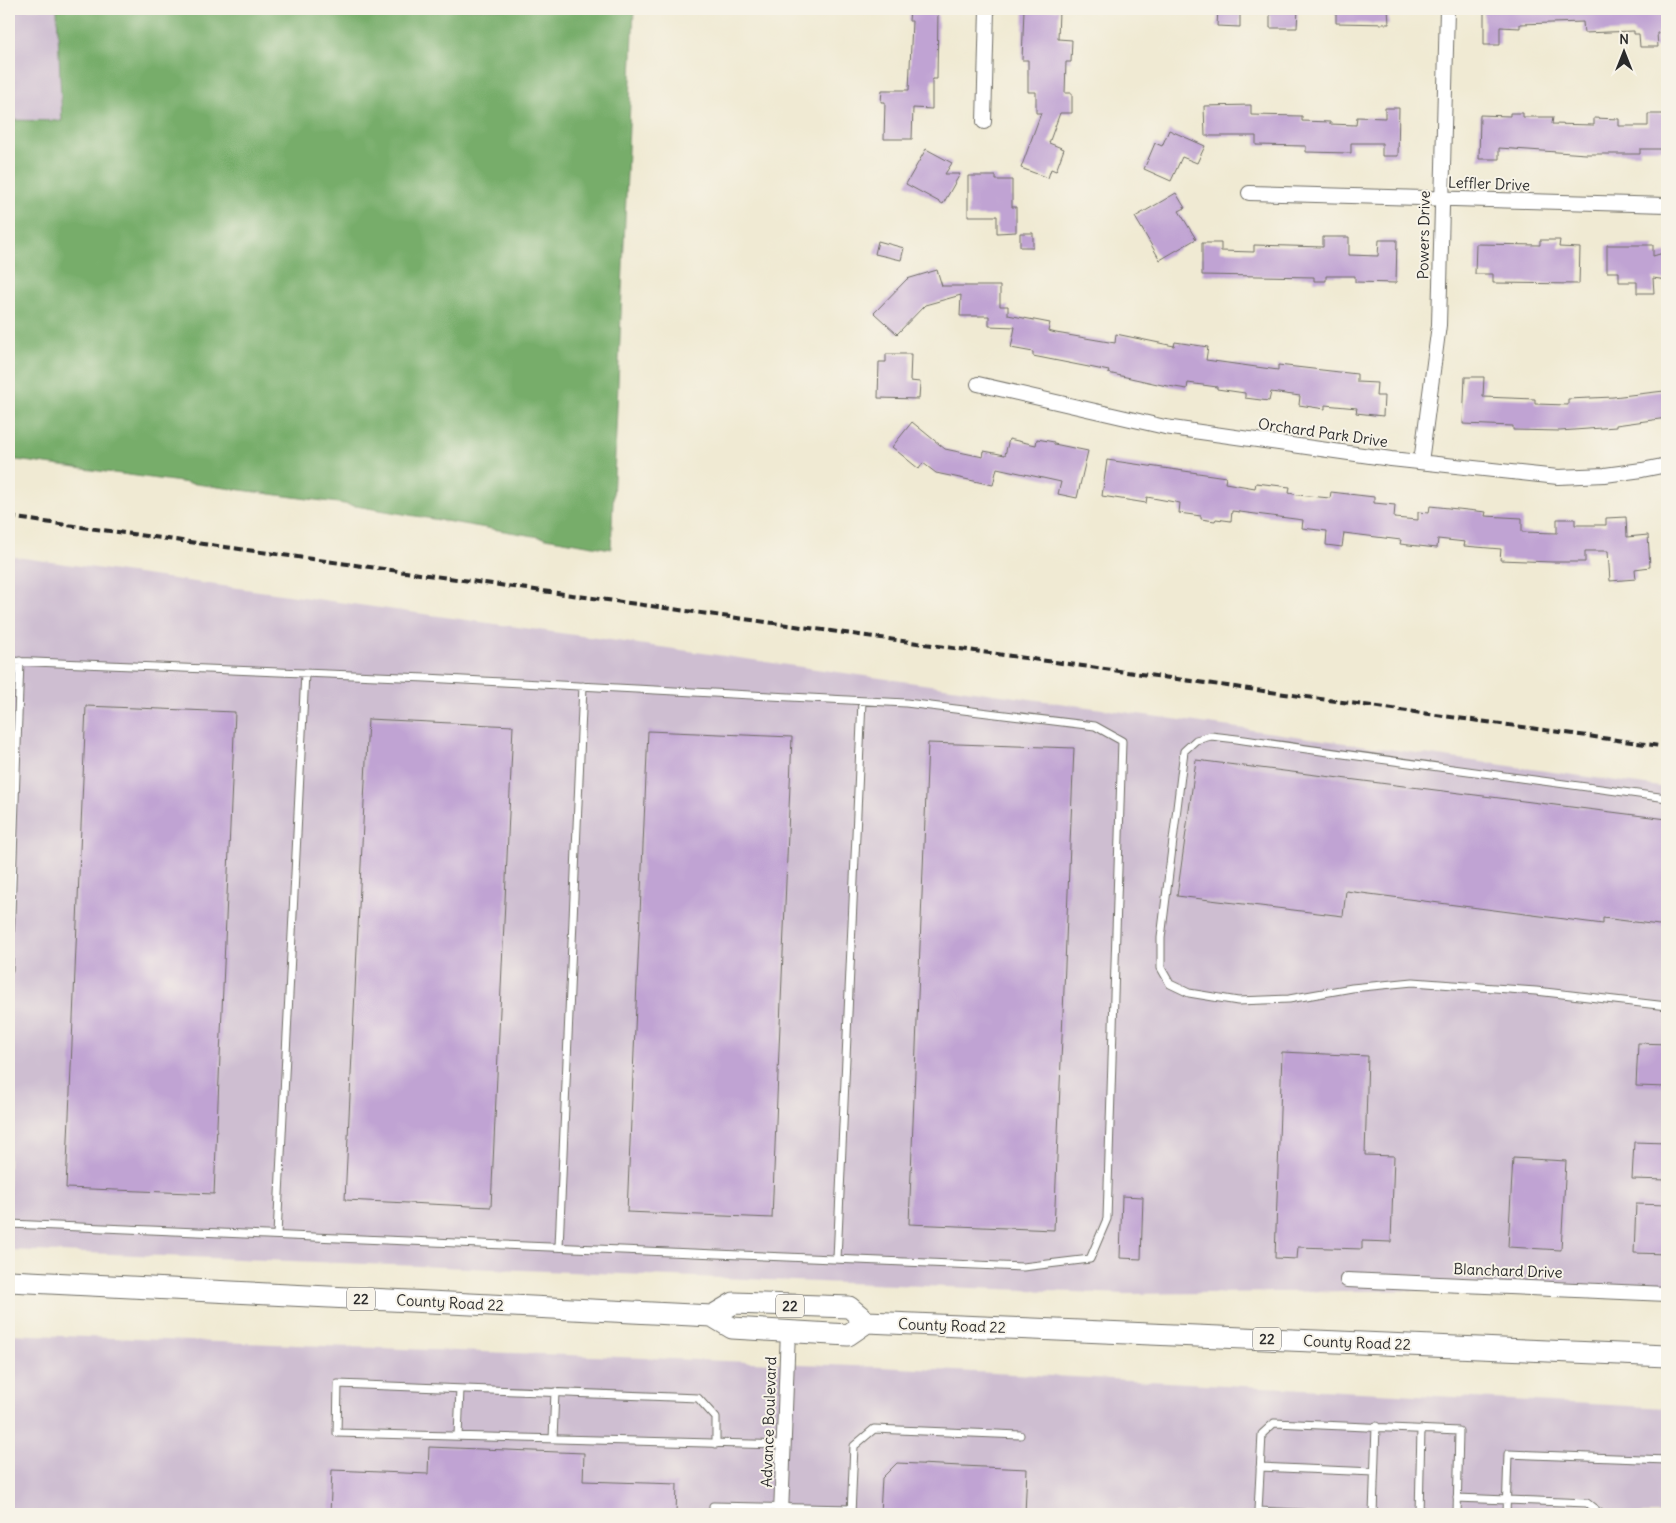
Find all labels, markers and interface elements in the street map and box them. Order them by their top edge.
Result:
north arrow [1598,28,1648,78]
text: N [1619,30,1629,48]
street label: Leffler Drive [1448,173,1530,194]
street label: Powers Drive [1413,190,1434,280]
street label: Orchard Park Drive [1257,414,1389,451]
street label: Blanchard Drive [1453,1259,1563,1282]
road number: 22 [347,1288,375,1310]
street label: County Road 22 [396,1290,504,1315]
road number: 22 [776,1294,804,1318]
street label: County Road 22 [898,1314,1006,1337]
road number: 22 [1253,1328,1281,1350]
street label: County Road 22 [1303,1331,1411,1354]
street label: Advance Boulevard [757,1356,780,1488]

